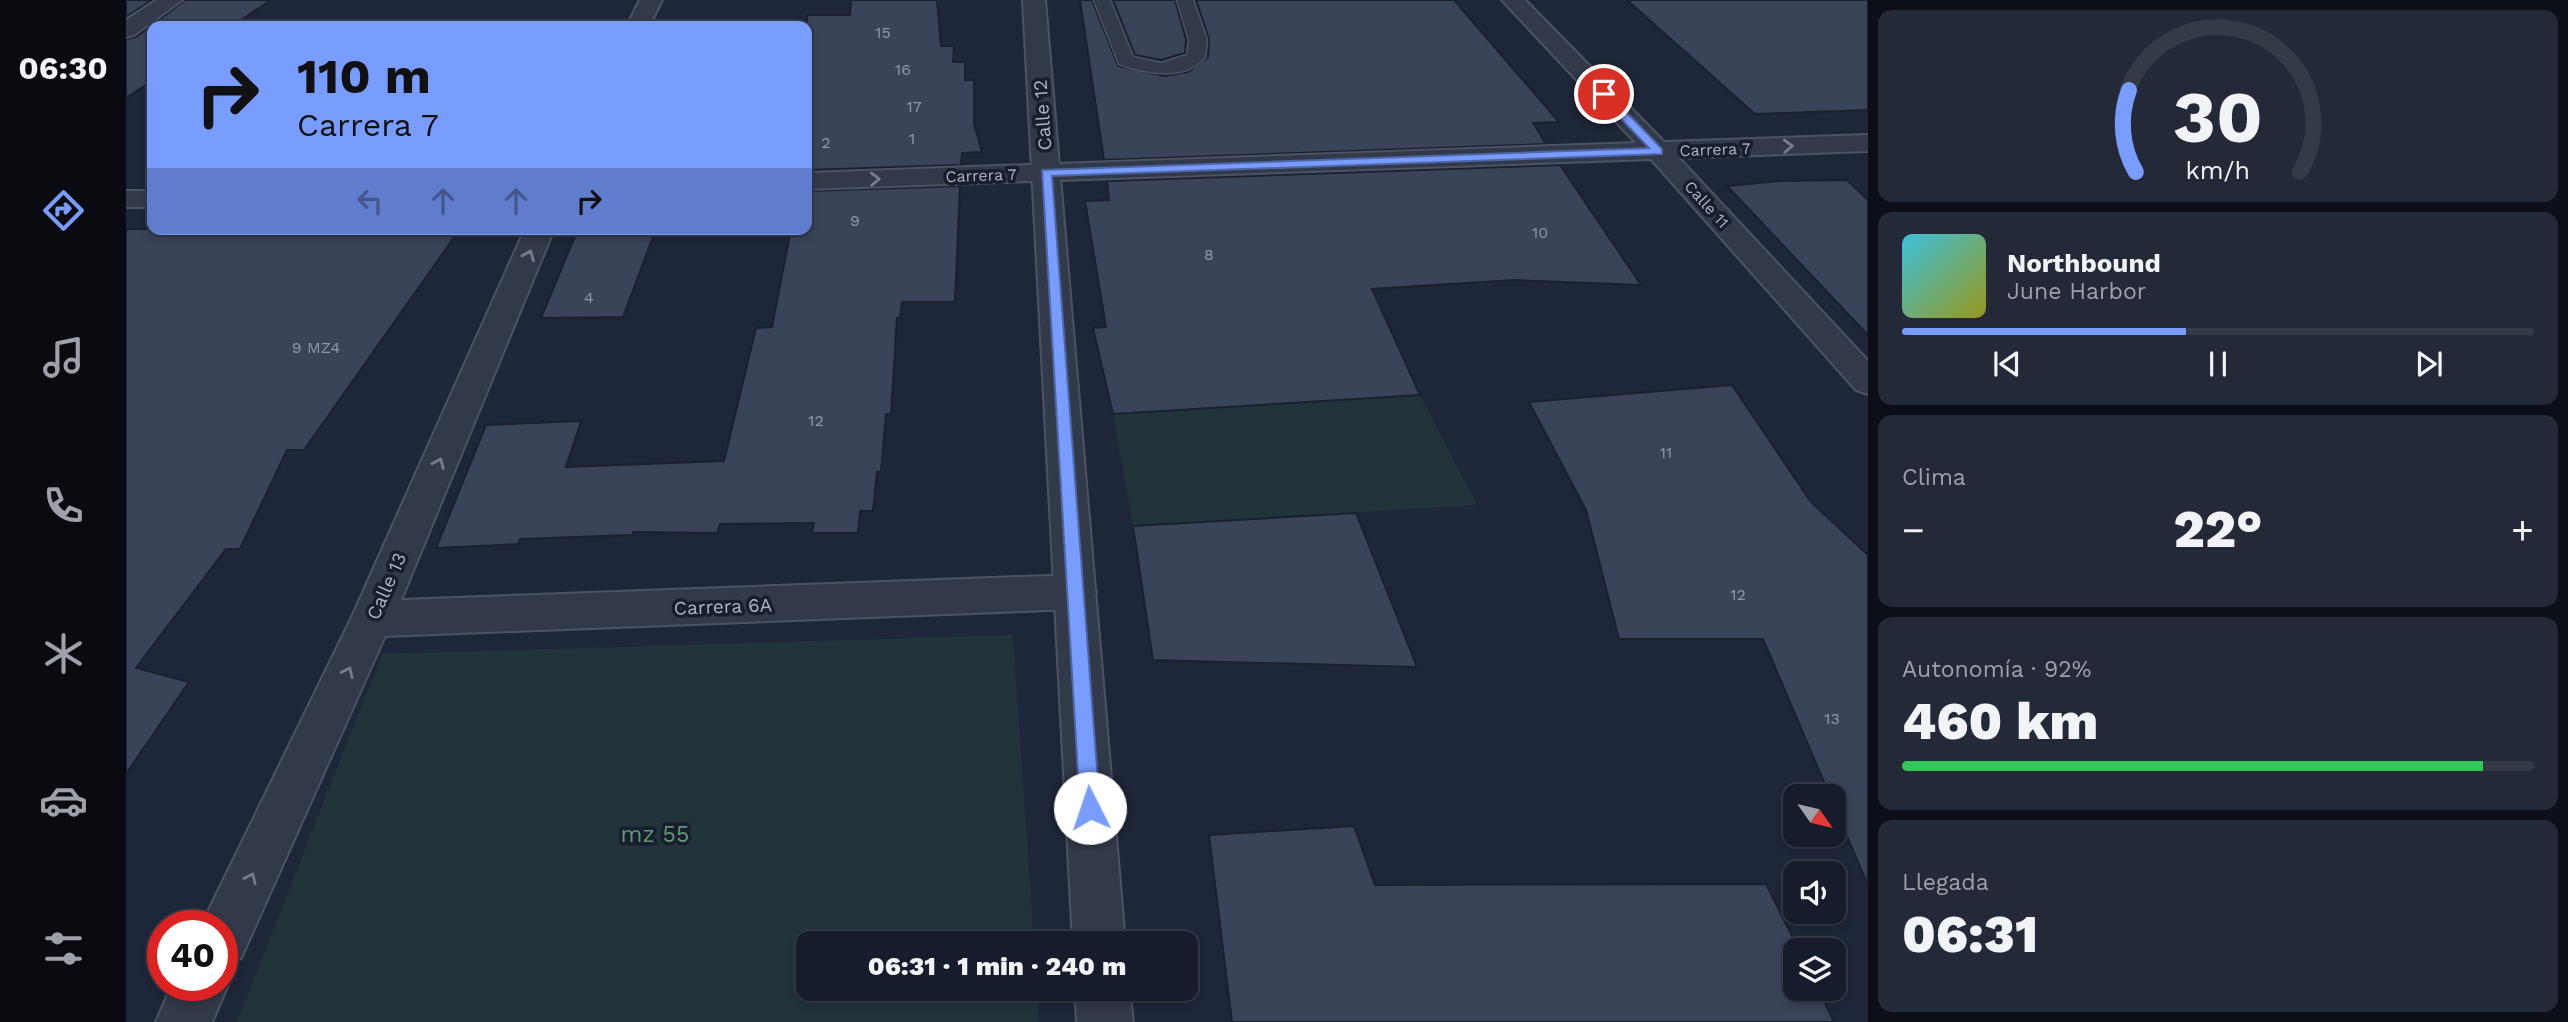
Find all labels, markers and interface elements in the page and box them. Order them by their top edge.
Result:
house number: 15 [875,23,891,42]
text: 110 m [297,47,431,105]
text: 06:30 [18,49,108,87]
icon: right [182,49,273,140]
house number: 16 [895,60,911,79]
pin [1574,64,1634,124]
icon: arrive [1585,75,1623,113]
text: 30 [2173,75,2263,161]
street label: Calle 12 [1029,79,1056,151]
house number: 17 [906,97,922,116]
text: Carrera 7 [297,106,439,144]
house number: 1 [909,129,915,148]
house number: 2 [821,133,831,152]
street label: Carrera 7 [1679,139,1751,160]
one-way arrow [1783,139,1794,154]
text: km/h [2186,156,2250,185]
street label: Carrera 7 [945,165,1017,186]
one-way arrow [870,171,881,186]
street label: Calle 11 [1681,177,1733,232]
icon: left [351,182,389,220]
icon: ahead [424,182,462,220]
icon: ahead [497,182,535,220]
icon: right [570,182,608,220]
icon: directions [39,186,88,235]
house number: 9 [850,211,860,230]
house number: 10 [1532,223,1548,242]
house number: 8 [1204,245,1214,264]
text: Northbound [2007,248,2161,278]
one-way arrow [521,249,535,261]
text: June Harbor [2007,278,2146,305]
house number: 4 [584,288,594,307]
icon: music [39,333,88,382]
house number: 9 MZ4 [292,338,341,357]
icon: previous [1988,345,2026,383]
icon: pause [2199,345,2237,383]
icon: next [2410,345,2448,383]
house number: 12 [808,411,824,430]
house number: 11 [1660,443,1672,462]
one-way arrow [431,458,445,471]
text: Clima [1902,464,1966,491]
icon: phone [39,481,88,530]
text: 22° [2174,499,2262,560]
text: − [1902,508,1925,552]
text: + [2511,508,2534,552]
street label: Calle 13 [362,549,411,623]
house number: 12 [1730,585,1746,604]
street label: Carrera 6A [673,593,773,620]
icon: climate [39,629,88,678]
text: Autonomía · 92% [1902,656,2091,683]
one-way arrow [339,667,353,679]
text: 460 km [1902,691,2098,752]
house number: 13 [1824,709,1840,728]
position arrow [1053,771,1127,845]
icon: car [39,776,88,825]
north arrow [1783,784,1846,847]
map controls [1783,784,1846,1001]
park label: mz 55 [621,821,689,848]
button: sound [1783,861,1846,924]
text: Llegada [1902,869,1989,896]
one-way arrow [243,873,257,885]
text: 06:31 [1902,904,2038,965]
speed limit sign: 40 [147,910,238,1001]
icon: filters [39,924,88,973]
button: layers [1783,938,1846,1001]
text: 06:31 · 1 min · 240 m [868,951,1126,981]

